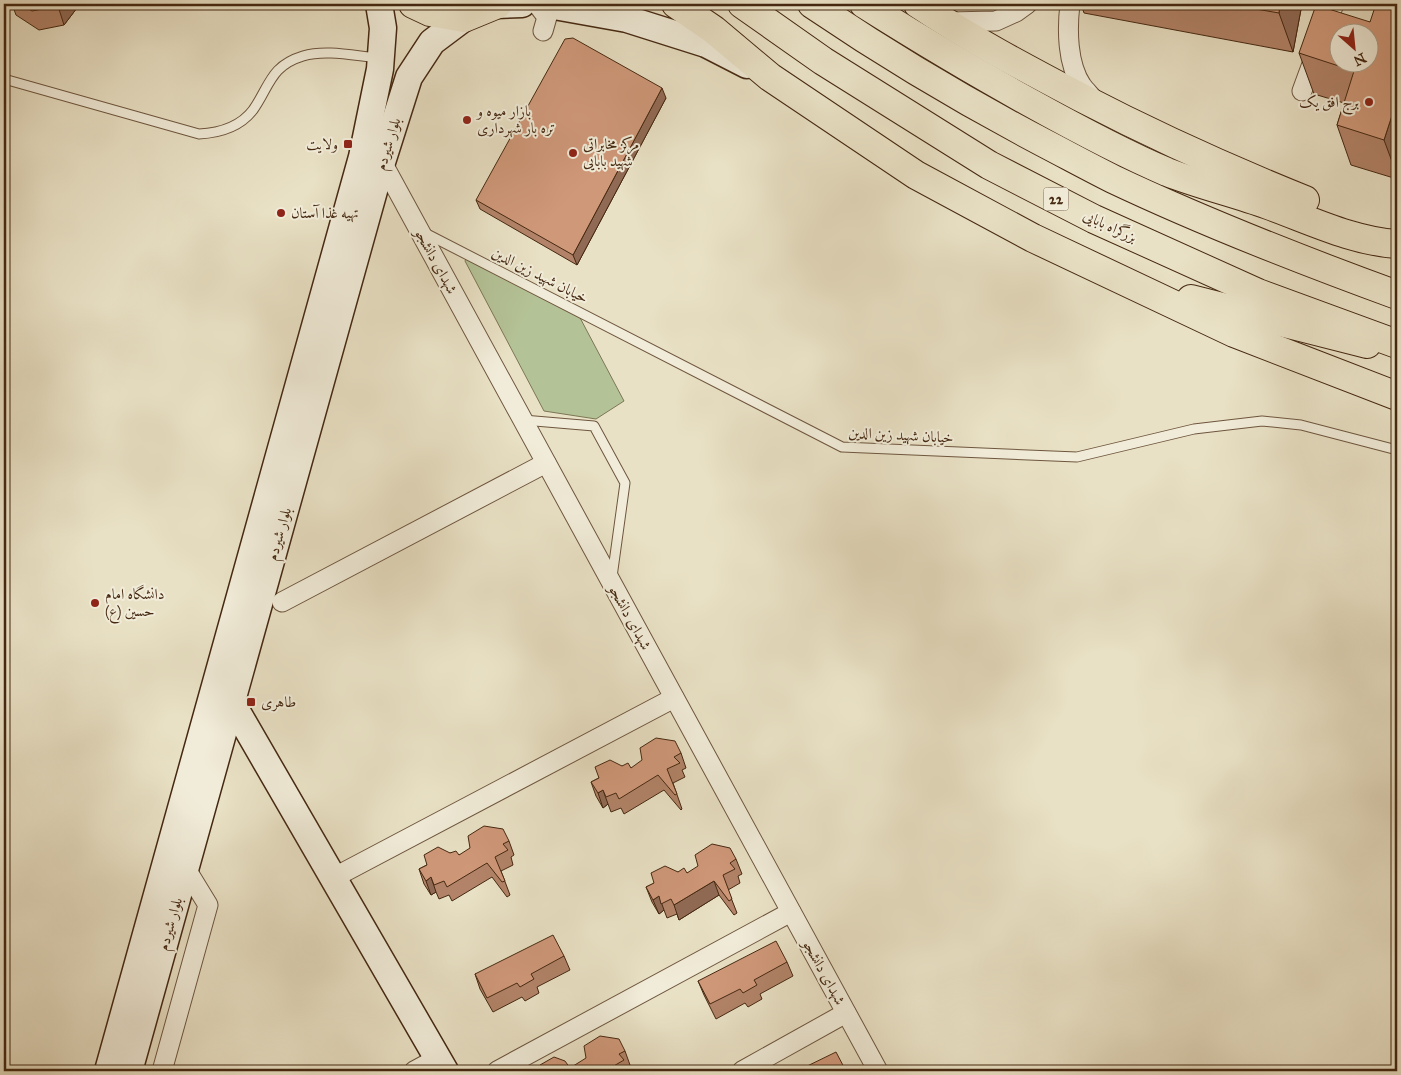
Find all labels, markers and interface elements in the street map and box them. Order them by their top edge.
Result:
north arrow [1328,22,1378,72]
text: N [1350,49,1369,69]
place label: برج افق یک [1299,93,1359,115]
marker: برج افق یک [1363,96,1375,108]
place label: بازار میوه و تره بار شهرداری [475,102,555,138]
marker: بازار میوه و تره بار شهرداری [461,114,473,126]
street label: بلوار شیردم [371,115,408,174]
place label: ولایت [306,135,338,154]
place label: مرکز مخابراتی شهید بابایی [583,135,639,171]
marker: ولایت [342,138,354,150]
marker: مرکز مخابراتی شهید بابایی [567,147,579,159]
road number: 22 [1044,188,1068,210]
place label: تهیه غذا آستان [291,204,359,223]
street label: بزرگراه بابایی [1080,205,1140,247]
marker: تهیه غذا آستان [275,207,287,219]
street label: شهدای دانشجو [409,223,461,297]
street label: خیابان شهید زین الدین [489,243,591,308]
street label: خیابان شهید زین الدین [848,423,954,448]
street label: بلوار شیردم [263,505,299,564]
street label: شهدای دانشجو [603,579,655,653]
place label: دانشگاه امام حسین (ع) [105,584,164,624]
marker: دانشگاه امام حسین (ع) [89,597,101,609]
place label: طاهری [261,693,296,712]
marker: طاهری [245,696,257,708]
street label: بلوار شیردم [154,895,190,954]
street label: شهدای دانشجو [797,934,849,1008]

